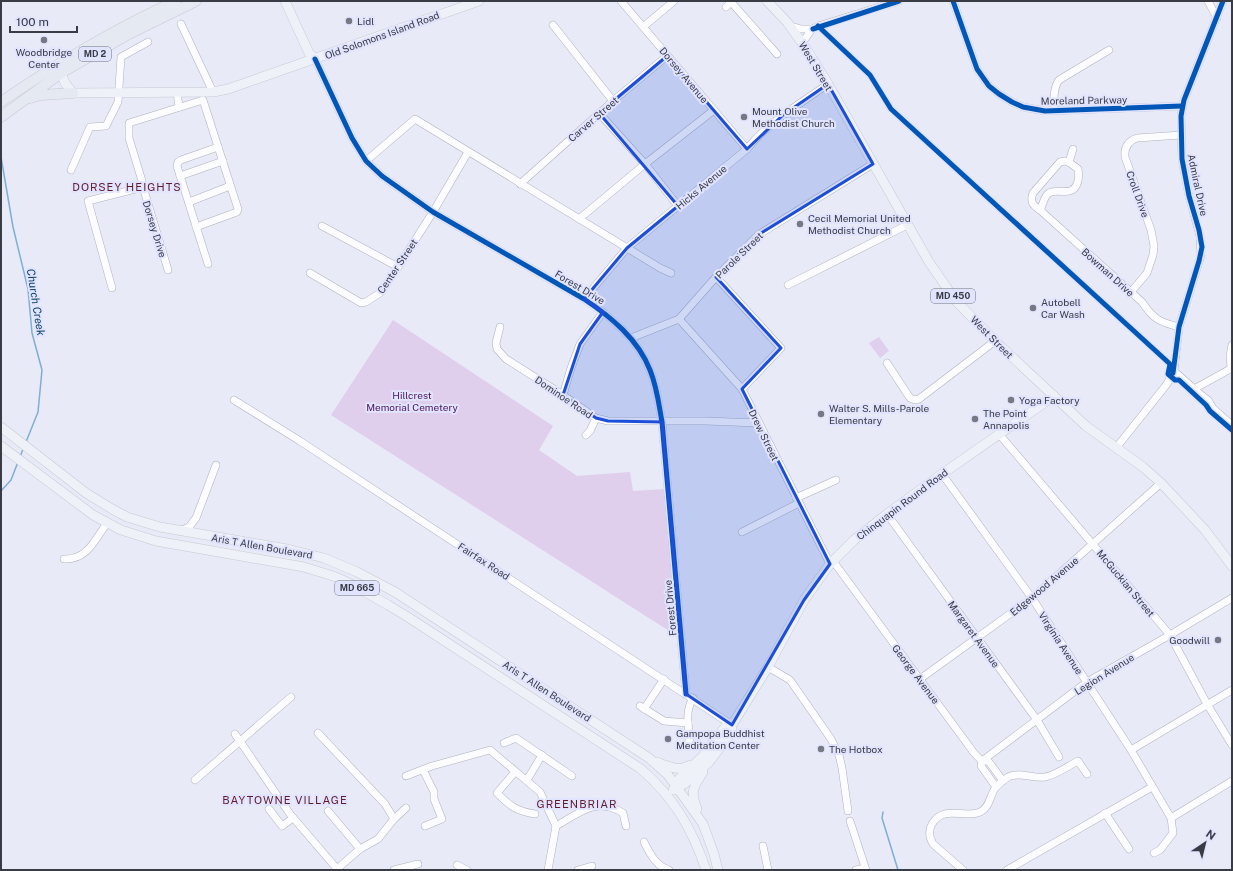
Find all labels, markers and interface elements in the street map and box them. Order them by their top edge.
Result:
scale bar [10,8,77,34]
street label: Old Solomons Island Road [323,9,441,61]
text: 100 m [16,15,49,29]
place label: Lidl [357,15,374,27]
marker: Lidl [344,16,354,26]
marker: Woodbridge Center [39,35,49,45]
street label: West Street [797,39,835,93]
street label: Dorsey Avenue [657,45,711,106]
place label: Woodbridge Center [16,46,73,70]
road number: MD 2 [79,47,111,61]
street label: Moreland Parkway [1041,93,1128,107]
street label: Carver Street [565,94,621,144]
place label: Mount Olive Methodist Church [752,105,835,129]
marker: Mount Olive Methodist Church [739,112,749,122]
street label: Admiral Drive [1186,153,1210,217]
street label: Hicks Avenue [673,162,729,212]
street label: Croll Drive [1124,169,1152,219]
district label: DORSEY HEIGHTS [72,181,182,193]
street label: Dorsey Drive [141,199,169,259]
place label: Cecil Memorial United Methodist Church [808,212,911,236]
marker: Cecil Memorial United Methodist Church [795,219,805,229]
street label: Parole Street [713,229,765,281]
street label: Center Street [374,236,420,295]
street label: Bowman Drive [1079,245,1137,299]
street label: Forest Drive [553,267,607,307]
water label: Church Creek [25,268,47,336]
road number: MD 450 [931,289,975,303]
place label: Autobell Car Wash [1041,296,1085,320]
marker: Autobell Car Wash [1028,303,1038,313]
street label: West Street [968,313,1016,361]
street label: Dominoe Road [533,373,595,421]
park label: Hillcrest Memorial Cemetery [366,389,458,413]
place label: Yoga Factory [1019,394,1080,406]
marker: Yoga Factory [1006,395,1016,405]
place label: Walter S. Mills-Parole Elementary [829,402,930,426]
street label: Drew Street [746,407,782,463]
place label: The Point Annapolis [983,407,1029,431]
marker: Walter S. Mills-Parole Elementary [816,409,826,419]
marker: The Point Annapolis [970,414,980,424]
street label: Chinquapin Round Road [854,466,950,542]
street label: Aris T Allen Boulevard [210,531,314,561]
street label: Fairfax Road [456,540,512,582]
street label: McGuckian Street [1094,547,1158,619]
street label: Edgewood Avenue [1007,554,1081,618]
street label: Forest Drive [662,579,678,636]
road number: MD 665 [335,581,379,595]
street label: Margaret Avenue [946,598,1002,670]
street label: Virginia Avenue [1036,609,1086,677]
place label: Goodwill [1169,634,1210,646]
marker: Goodwill [1213,635,1223,645]
street label: George Avenue [890,642,942,706]
street label: Legion Avenue [1072,651,1136,697]
street label: Aris T Allen Boulevard [501,658,593,724]
place label: Gampopa Buddhist Meditation Center [676,727,765,751]
marker: Gampopa Buddhist Meditation Center [663,734,673,744]
place label: The Hotbox [829,743,883,755]
marker: The Hotbox [816,744,826,754]
district label: BAYTOWNE VILLAGE [222,794,348,806]
district label: GREENBRIAR [537,798,617,810]
north arrow [1185,823,1225,863]
text: N [1204,827,1218,842]

